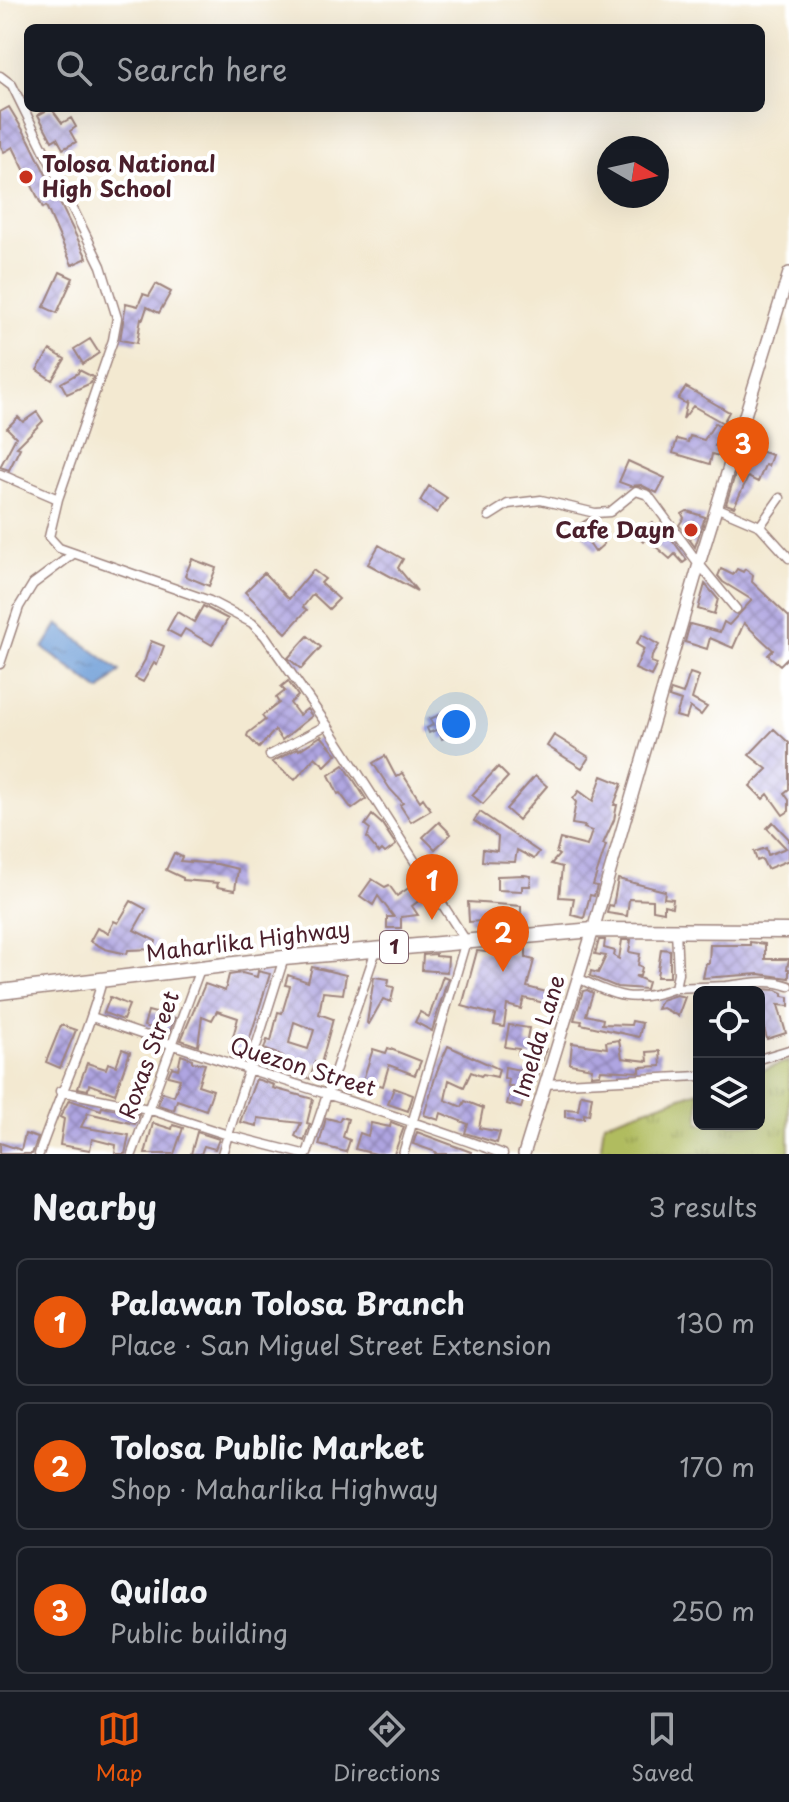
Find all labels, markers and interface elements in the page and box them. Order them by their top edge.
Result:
search box [24,24,765,112]
icon: search [52,46,96,90]
text: Search here [116,46,288,91]
north arrow [597,136,669,208]
place label: Tolosa National High School [42,146,215,204]
marker: Tolosa National High School [17,168,35,186]
pin: 3 [717,417,769,483]
place label: Cafe Dayn [555,512,675,545]
marker: Cafe Dayn [682,521,700,539]
your location [436,704,476,744]
pin: 1 [406,854,458,920]
pin: 2 [477,906,529,972]
street label: Maharlika Highway [144,911,352,968]
road number: 1 [380,931,408,963]
street label: Imelda Lane [503,970,572,1101]
street label: Roxas Street [109,986,186,1123]
map controls [693,986,765,1130]
button: locate [693,986,765,1058]
street label: Quezon Street [226,1028,381,1103]
button: layers [693,1058,765,1130]
text: Nearby [32,1180,157,1232]
text: 3 results [649,1187,757,1226]
text: Palawan Tolosa Branch [110,1280,465,1325]
text: 1 [54,1303,66,1342]
text: 130 m [676,1303,755,1342]
text: Place · San Miguel Street Extension [110,1325,552,1364]
text: Tolosa Public Market [110,1424,425,1469]
text: 2 [51,1447,69,1486]
text: 170 m [680,1447,755,1486]
text: Shop · Maharlika Highway [110,1469,438,1508]
text: Quilao [110,1568,207,1613]
text: 3 [51,1591,69,1630]
text: 250 m [671,1591,755,1630]
text: Public building [110,1613,288,1652]
tab: Map [95,1707,142,1788]
tab: Directions [333,1707,440,1788]
tab: Saved [631,1707,694,1788]

